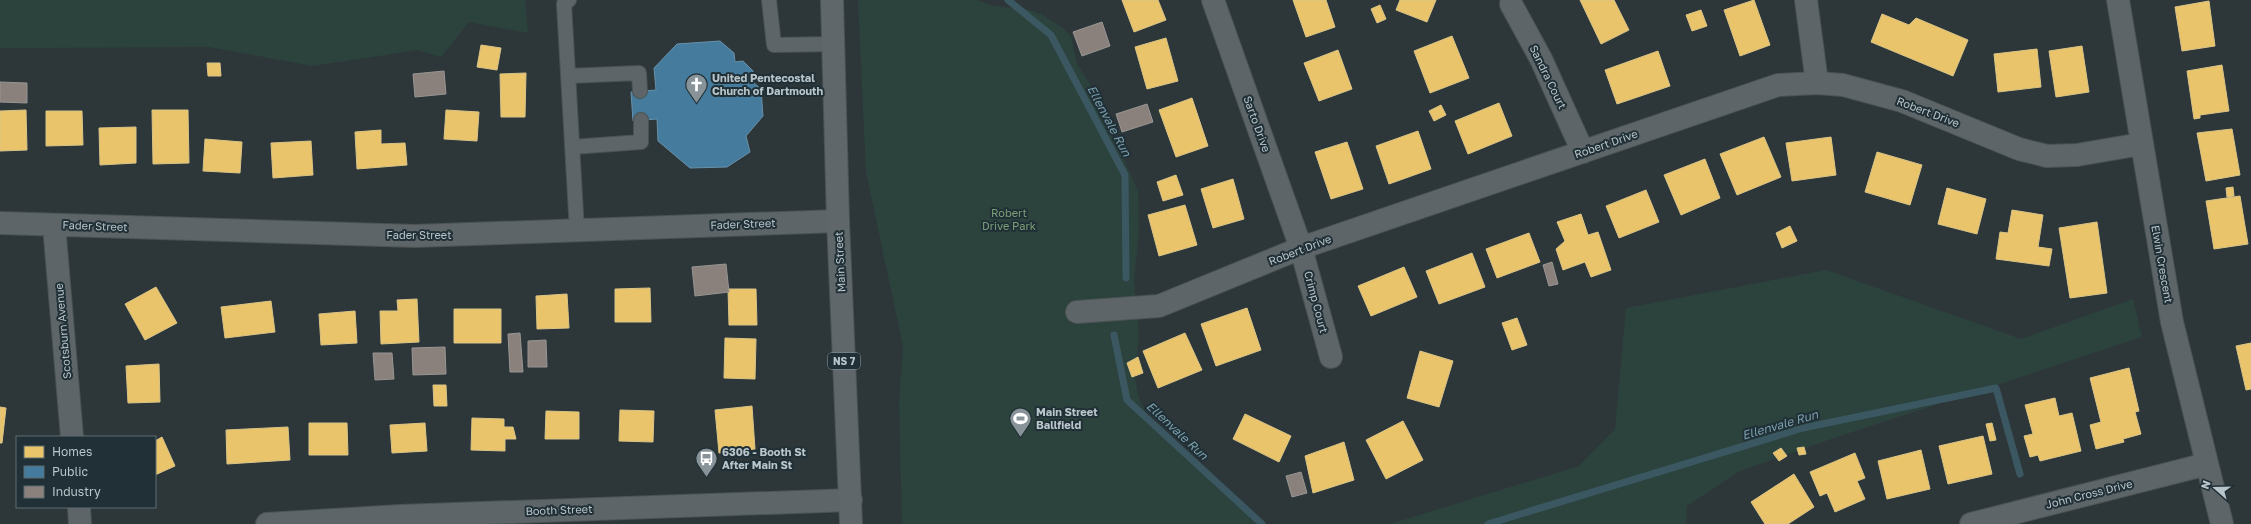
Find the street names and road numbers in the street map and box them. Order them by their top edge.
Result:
street label: Sandra Court [1527,43,1570,111]
street label: Sarto Drive [1241,94,1274,154]
street label: Robert Drive [1895,94,1961,129]
street label: Robert Drive [1572,127,1639,160]
street label: Fader Street [710,216,776,231]
street label: Fader Street [62,218,128,233]
street label: Elwin Crescent [2149,224,2176,304]
street label: Fader Street [386,228,452,241]
street label: Main Street [831,231,848,293]
street label: Robert Drive [1267,232,1333,267]
street label: Crimp Court [1302,269,1331,334]
street label: Scotsburn Avenue [52,283,73,379]
road number: NS 7 [828,353,860,369]
street label: John Cross Drive [2044,476,2134,511]
street label: Booth Street [525,502,593,517]

